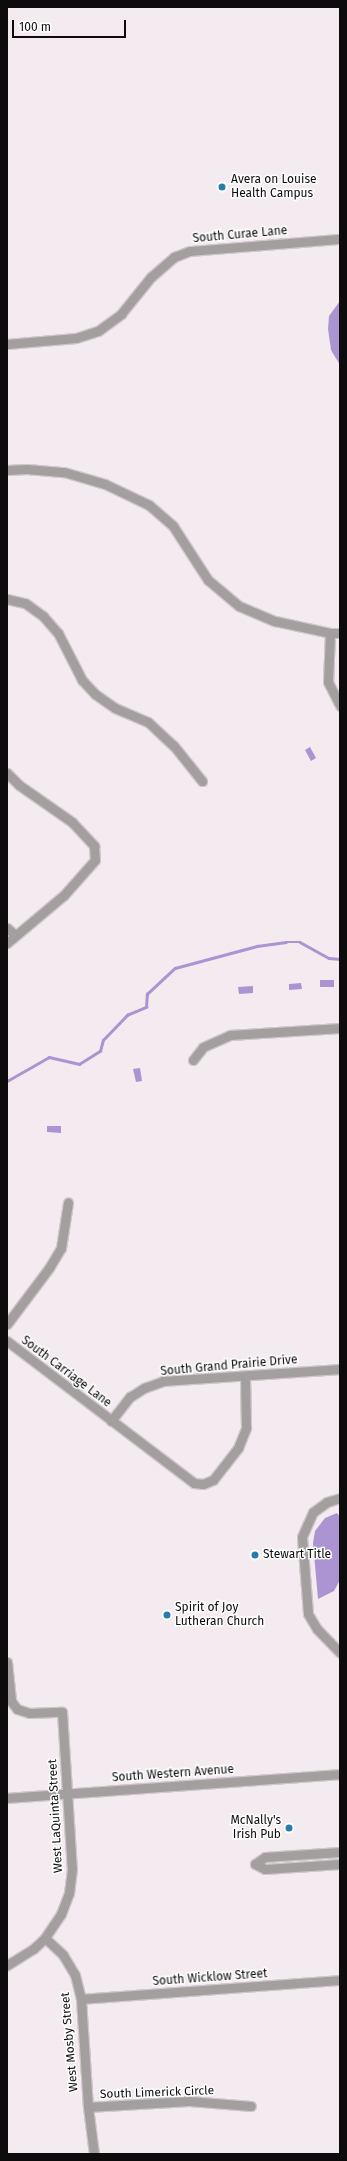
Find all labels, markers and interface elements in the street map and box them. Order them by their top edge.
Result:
scale bar [14,12,128,38]
text: 100 m [19,20,51,34]
place label: Avera on Louise Health Campus [231,173,317,201]
marker: Avera on Louise Health Campus [216,181,228,193]
street label: South Curae Lane [192,224,288,246]
street label: South Carriage Lane [18,1333,114,1411]
street label: South Grand Prairie Drive [160,1353,298,1379]
place label: Stewart Title [263,1548,331,1562]
marker: Stewart Title [250,1550,260,1560]
place label: Spirit of Joy Lutheran Church [175,1601,264,1629]
marker: Spirit of Joy Lutheran Church [162,1610,172,1620]
street label: West LaQuinta Street [46,1759,66,1873]
street label: South Western Avenue [111,1763,235,1785]
place label: McNally's Irish Pub [230,1814,281,1842]
marker: McNally's Irish Pub [284,1823,294,1833]
street label: South Wicklow Street [152,1967,268,1989]
street label: West Mosby Street [58,1992,82,2092]
street label: South Limerick Circle [100,2084,214,2102]

